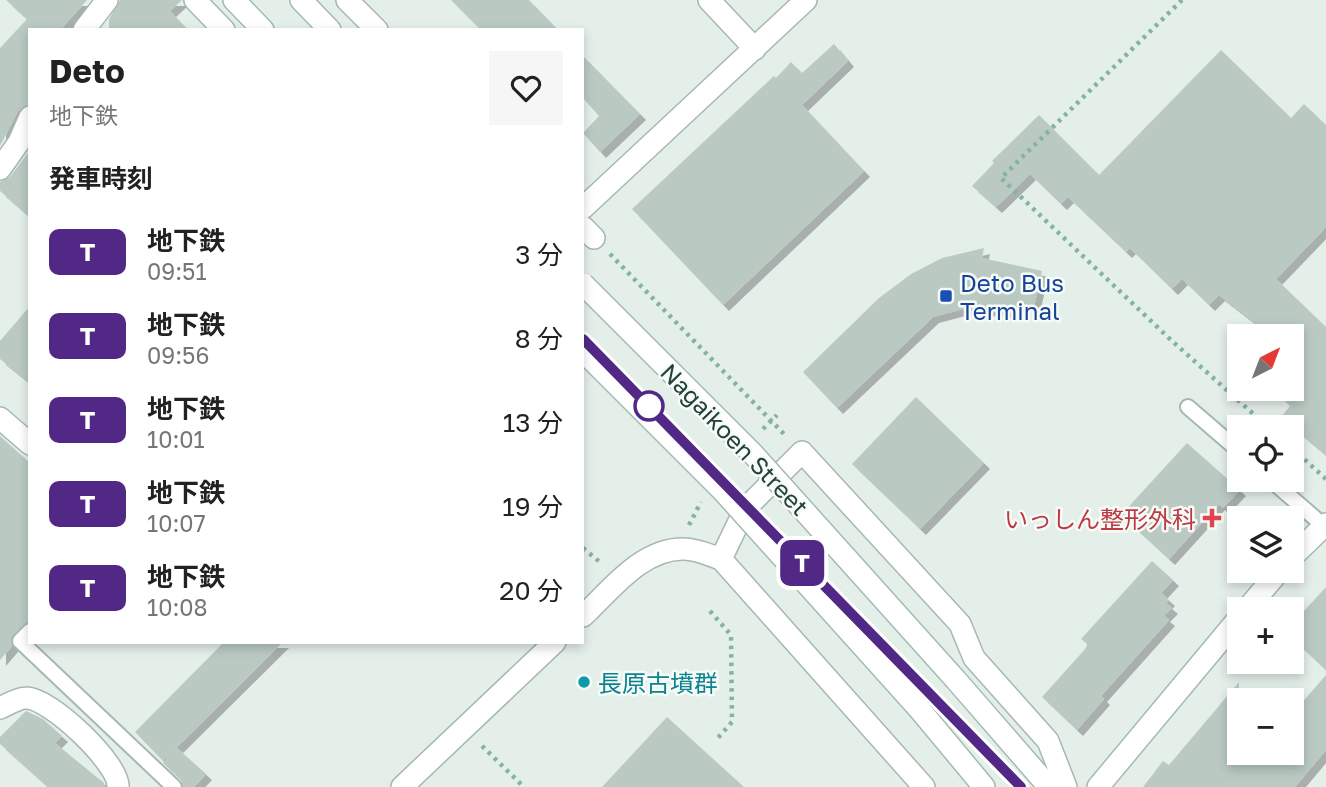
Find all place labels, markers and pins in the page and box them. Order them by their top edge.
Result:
place label: Deto Bus Terminal [960,268,1064,325]
marker: Deto Bus Terminal [938,288,954,304]
unlabelled marker [634,391,664,421]
place label: いっしん整形外科 [1004,504,1196,533]
marker: いっしん整形外科 [1202,508,1222,528]
place label: 長原古墳群 [598,668,718,697]
marker: 長原古墳群 [576,674,592,690]

